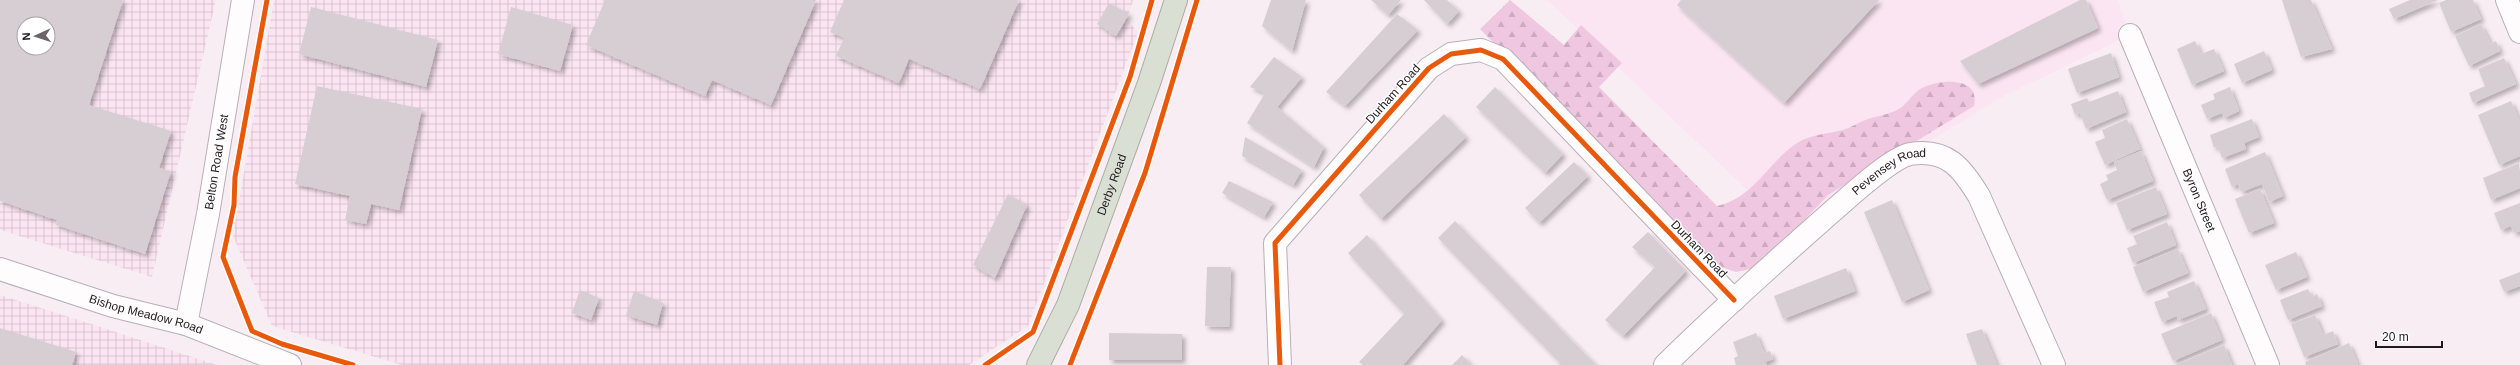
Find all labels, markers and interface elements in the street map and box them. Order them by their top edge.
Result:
north arrow [16,16,56,56]
text: N [20,32,32,41]
street label: Durham Road [1363,62,1423,126]
street label: Belton Road West [202,112,231,211]
street label: Pevensey Road [1849,146,1926,198]
street label: Derby Road [1094,152,1129,217]
street label: Byron Street [2180,167,2219,234]
street label: Durham Road [1668,217,1730,281]
street label: Bishop Meadow Road [87,292,205,337]
scale bar [2376,323,2442,349]
text: 20 m [2382,330,2409,344]

